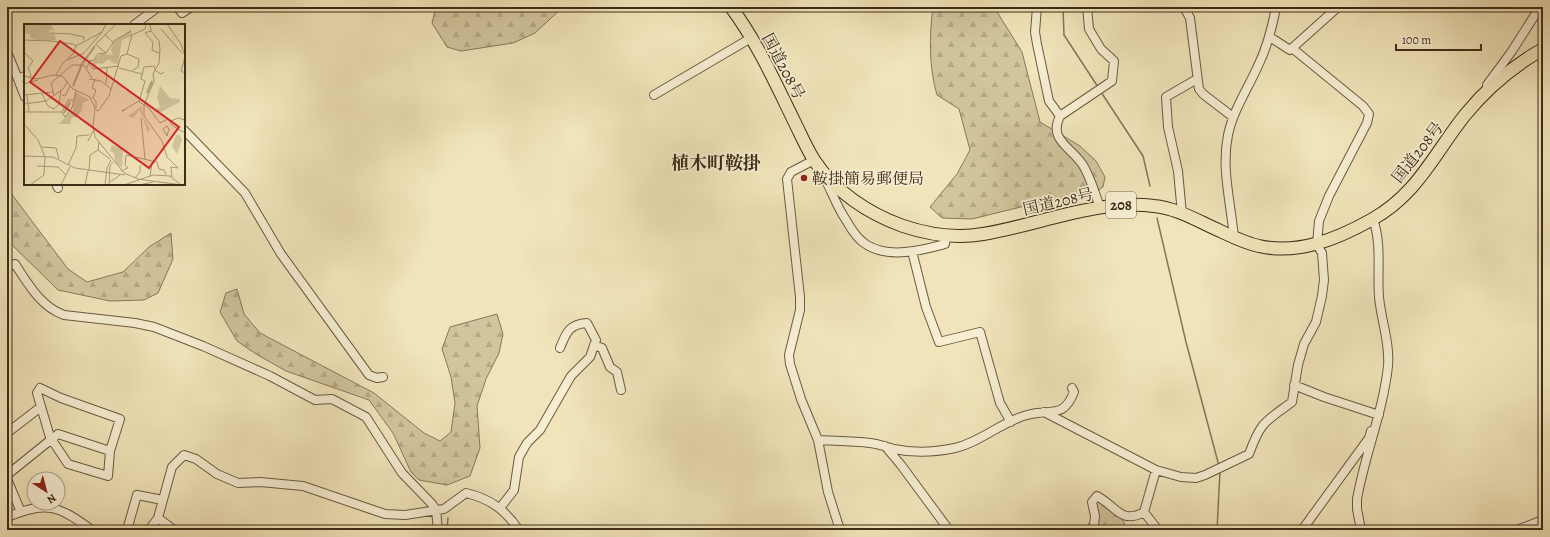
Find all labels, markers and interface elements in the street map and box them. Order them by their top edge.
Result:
inset map [24,24,185,185]
scale bar [1396,26,1481,52]
street label: 国道208号 [757,30,810,103]
text: 100 m [1402,32,1431,48]
street label: 国道208号 [1387,118,1449,188]
district label: 植木町鞍掛 [671,151,761,175]
place label: 鞍掛簡易郵便局 [812,168,924,190]
marker: 鞍掛簡易郵便局 [799,173,809,183]
street label: 国道208号 [1021,183,1096,221]
road number: 208 [1106,192,1136,218]
north arrow [26,471,66,511]
text: N [44,490,59,507]

